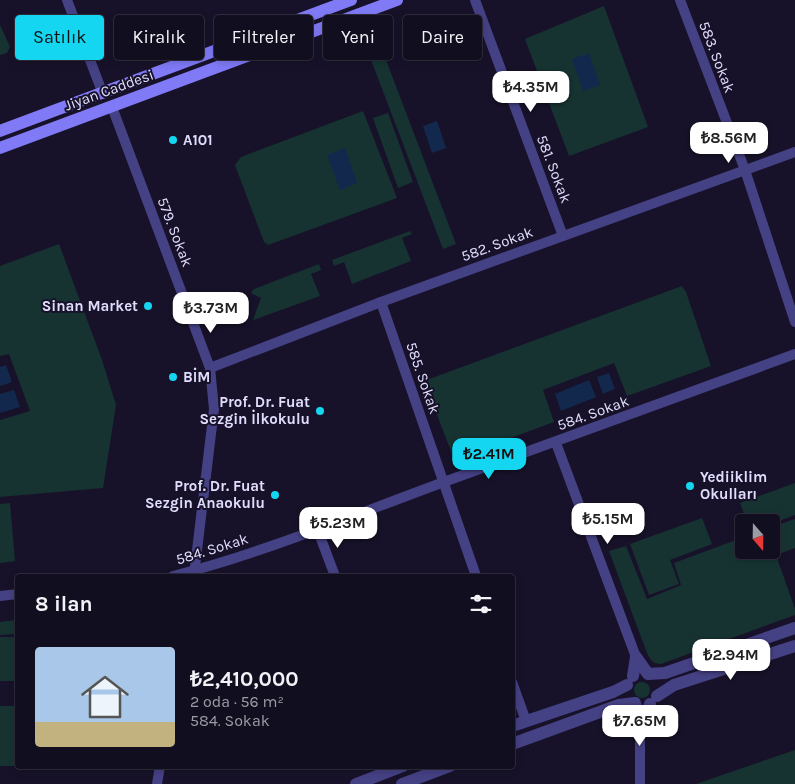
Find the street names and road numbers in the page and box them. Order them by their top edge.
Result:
street label: 583. Sokak [695,19,739,95]
street label: Jiyan Caddesi [62,66,156,114]
street label: 581. Sokak [533,132,575,206]
street label: 579. Sokak [154,195,196,269]
street label: 582. Sokak [459,223,535,265]
street label: 585. Sokak [402,340,444,416]
street label: 584. Sokak [555,392,631,434]
street label: 584. Sokak [174,529,250,569]

